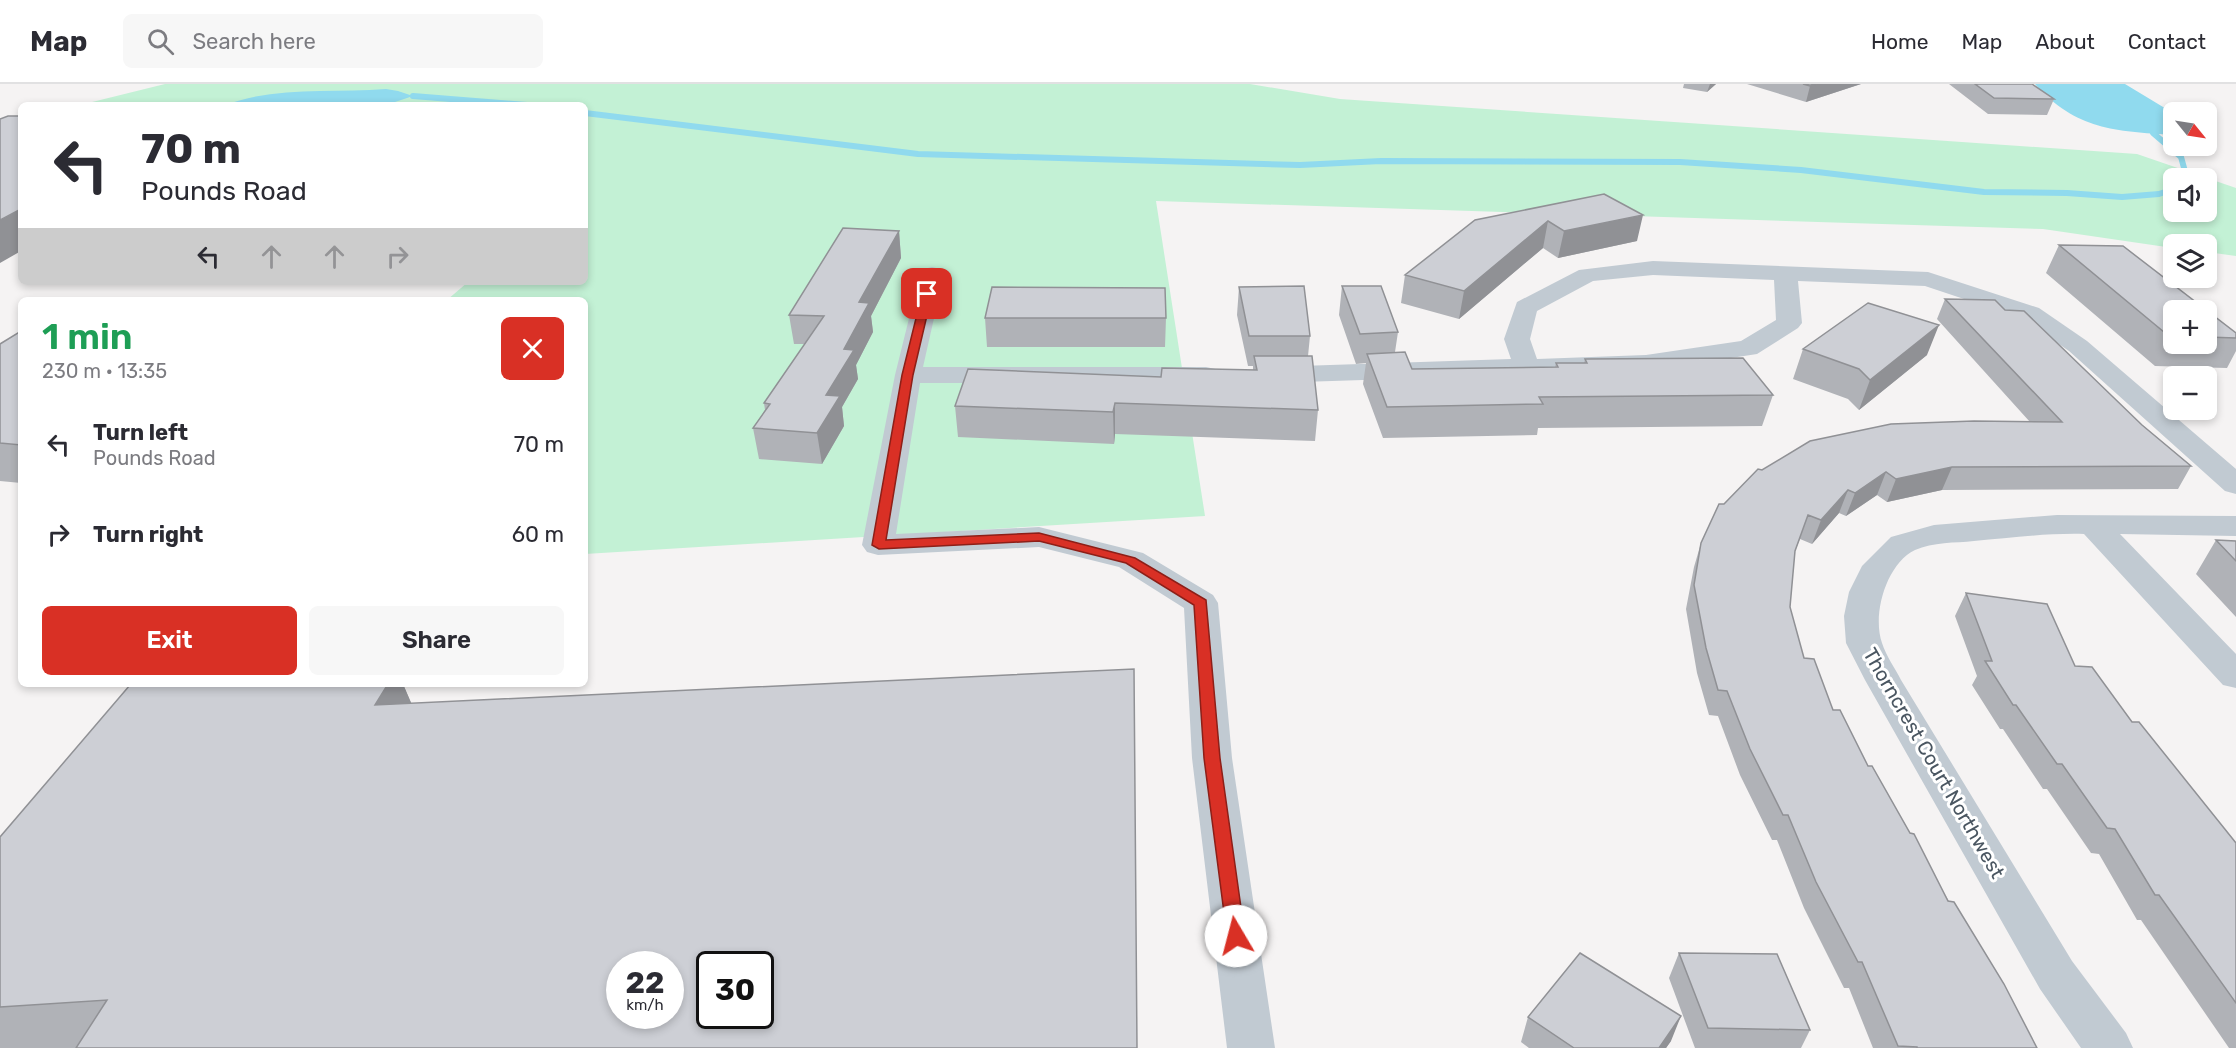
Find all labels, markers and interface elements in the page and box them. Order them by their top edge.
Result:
search box [123,14,543,68]
text: Map [30,25,87,58]
icon: search [144,25,177,58]
text: Search here [192,28,316,55]
text: Home [1871,29,1928,54]
text: Map [1961,29,2002,54]
text: About [2035,29,2095,54]
text: Contact [2128,29,2206,54]
north arrow [2163,102,2217,156]
map controls [2163,102,2217,420]
text: 70 m [141,124,241,174]
icon: left [42,126,120,204]
button: sound [2163,168,2217,222]
text: Pounds Road [141,175,307,207]
button: layers [2163,234,2217,288]
icon: left [192,240,225,273]
icon: ahead [255,240,288,273]
icon: ahead [318,240,351,273]
icon: right [381,240,414,273]
pin [901,268,952,319]
icon: arrive [910,277,943,310]
button: + [2163,300,2217,354]
text: 1 min [42,315,133,358]
button: close [501,317,564,380]
text: 230 m · 13:35 [42,359,167,383]
button: − [2163,366,2217,420]
text: Turn left [93,419,188,446]
icon: left [42,428,75,461]
text: 70 m [514,431,564,458]
text: Pounds Road [93,446,216,470]
icon: right [42,518,75,551]
text: Turn right [93,521,203,548]
text: 60 m [512,521,564,548]
button: Exit [42,606,297,675]
button: Share [309,606,564,675]
street label: Thorncrest Court Northwest [1858,644,2010,883]
position arrow [1204,904,1268,968]
speed limit sign: 30 [696,951,774,1029]
text: 22 [626,965,665,1001]
text: km/h [626,996,664,1014]

